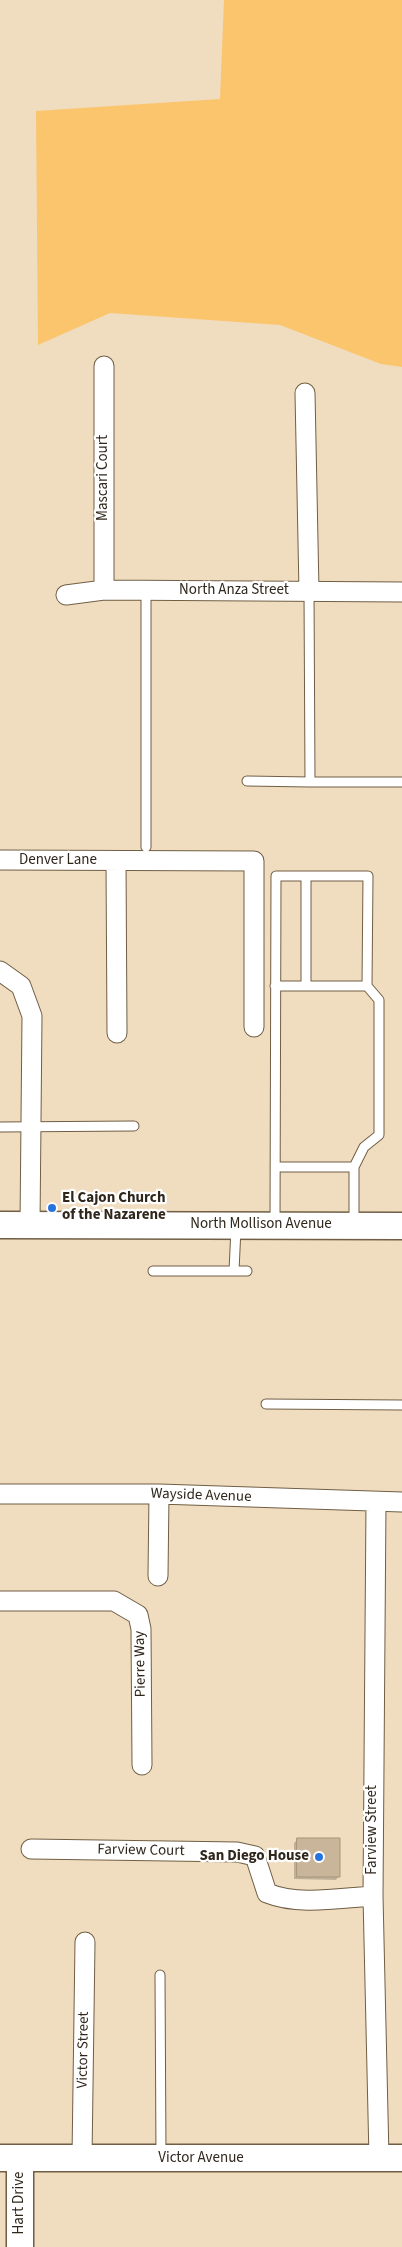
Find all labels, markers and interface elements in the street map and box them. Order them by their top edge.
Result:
street label: Mascari Court [95,435,113,521]
street label: North Anza Street [179,582,289,600]
street label: Denver Lane [19,852,97,870]
place label: El Cajon Church of the Nazarene [62,1190,166,1225]
marker: El Cajon Church of the Nazarene [46,1202,58,1214]
street label: North Mollison Avenue [190,1216,332,1234]
street label: Wayside Avenue [150,1485,252,1507]
street label: Pierre Way [131,1631,151,1697]
street label: Farview Street [364,1785,382,1875]
street label: Farview Court [97,1841,185,1861]
place label: San Diego House [199,1848,309,1866]
marker: San Diego House [313,1851,325,1863]
street label: Victor Street [74,2011,94,2089]
street label: Victor Avenue [158,2150,244,2168]
street label: Hart Drive [11,2171,29,2235]

